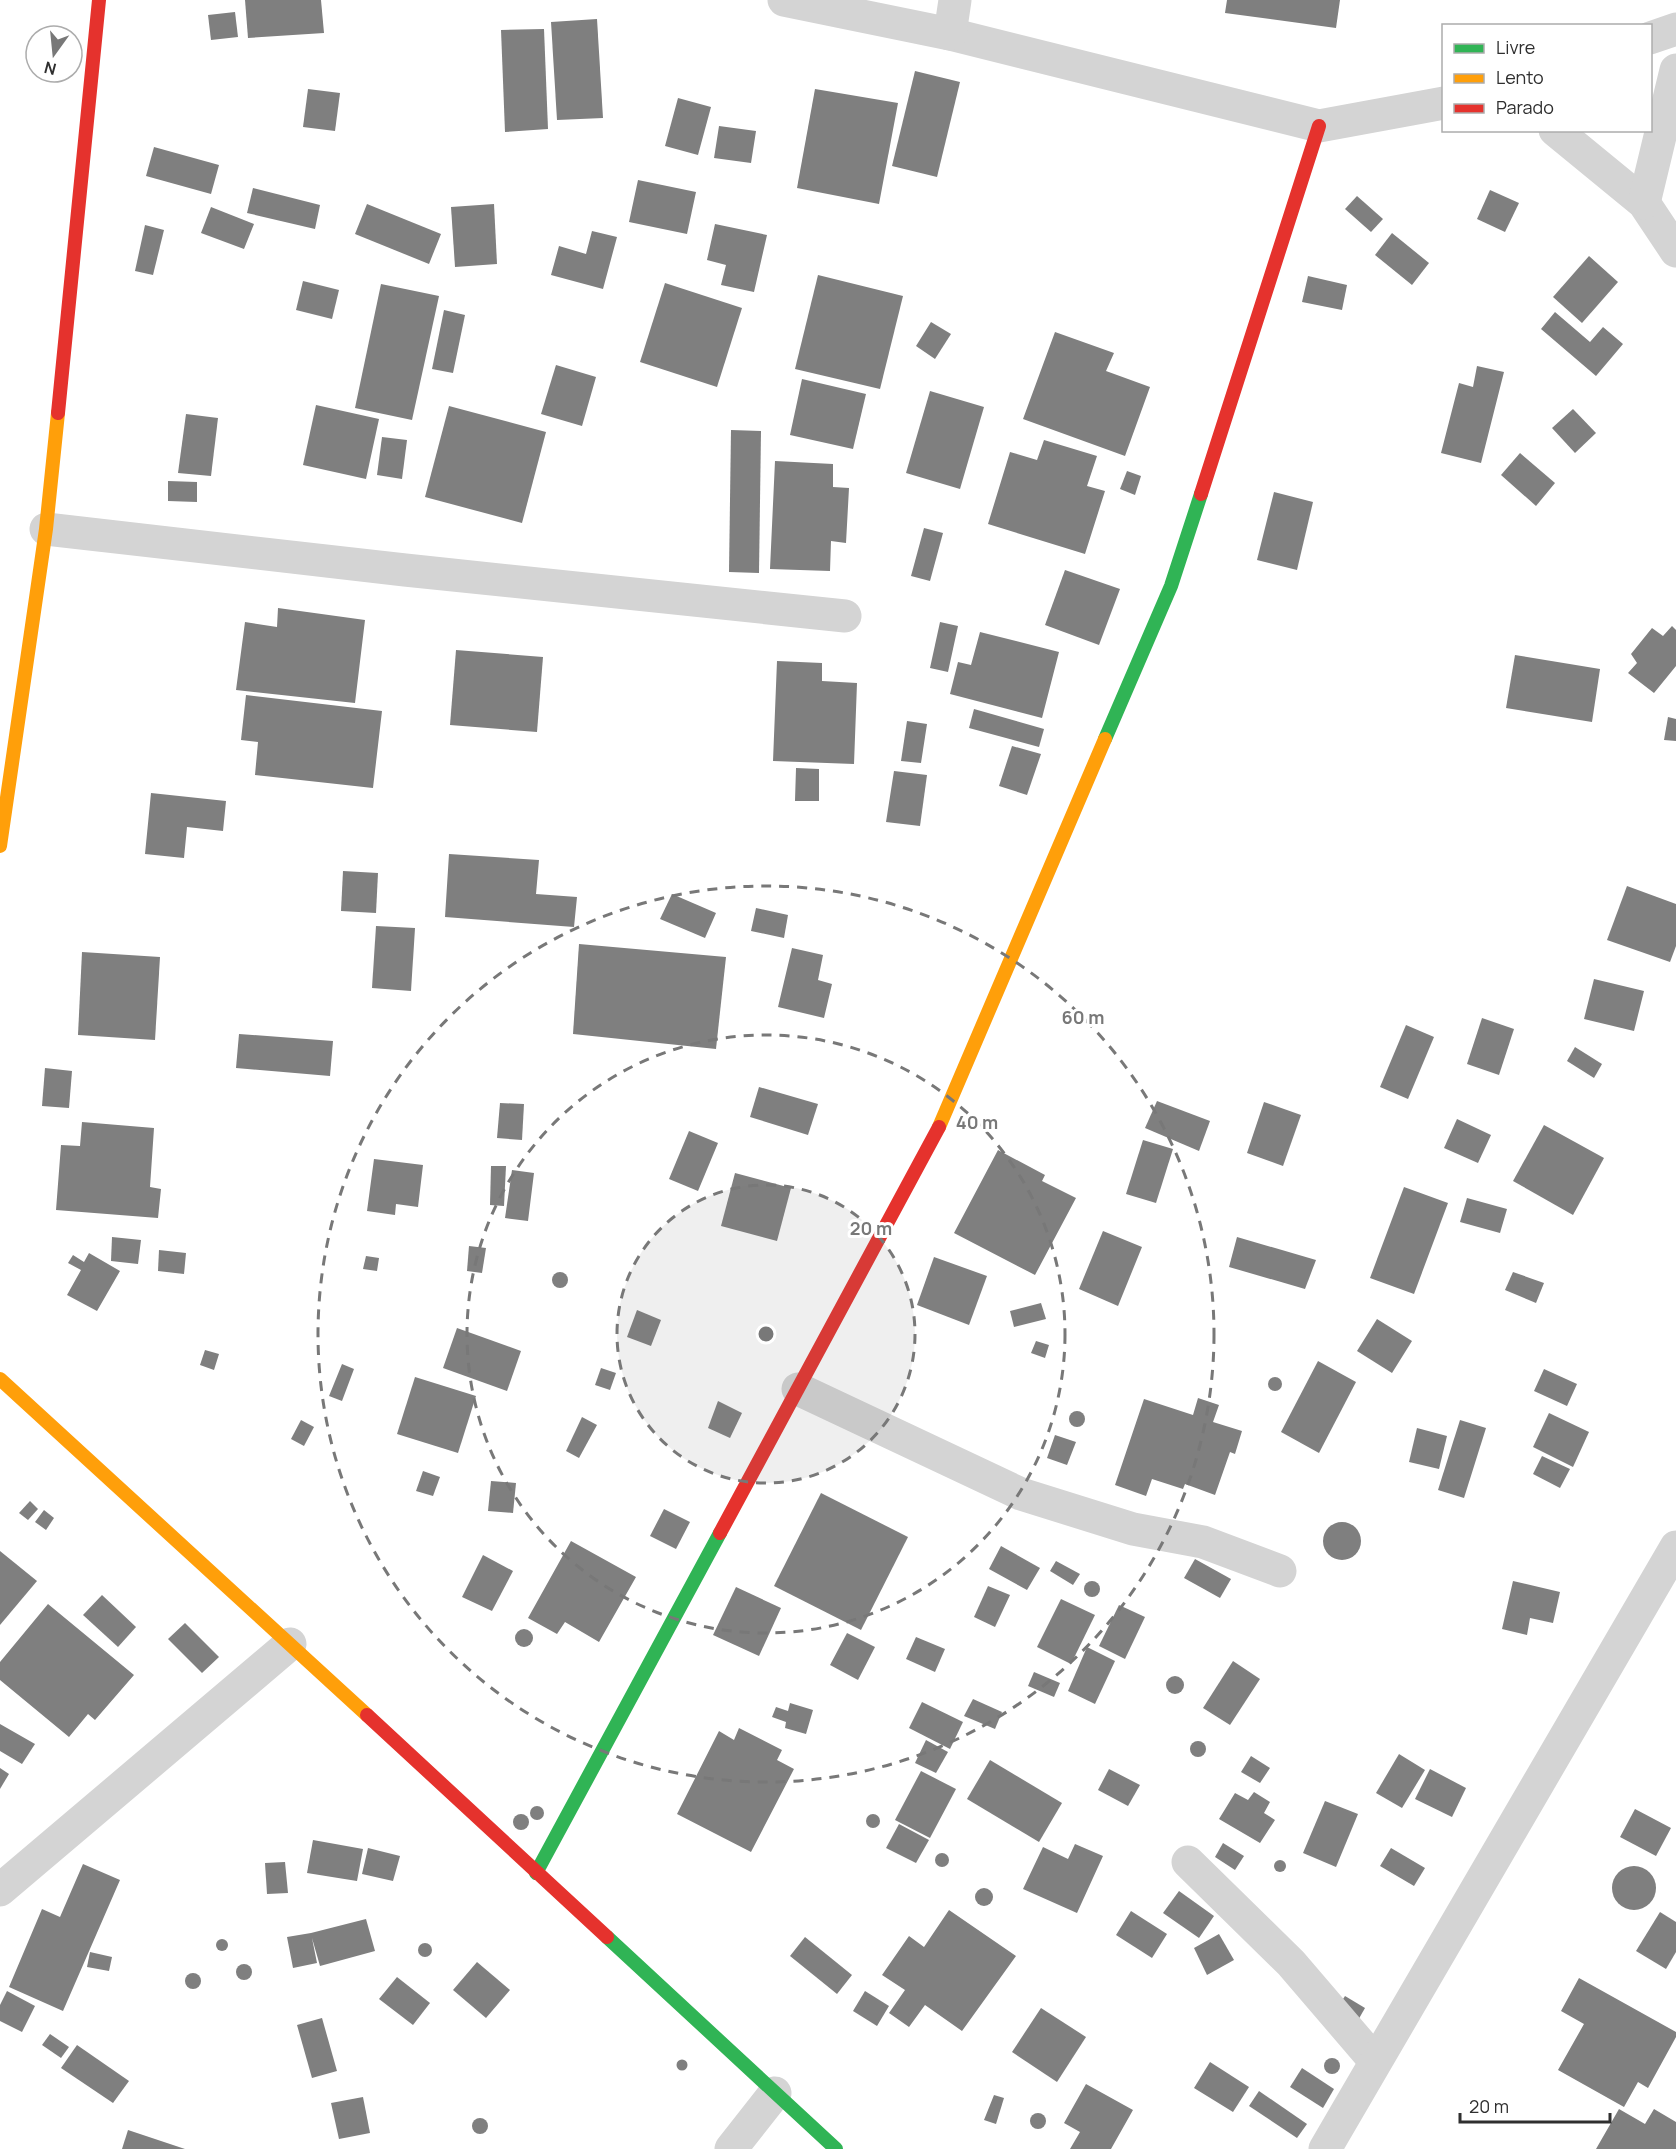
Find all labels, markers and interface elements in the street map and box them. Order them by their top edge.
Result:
north arrow [24,24,84,84]
legend [1442,24,1652,132]
text: Livre [1496,35,1535,59]
text: N [42,56,59,81]
text: Lento [1496,65,1544,89]
text: Parado [1496,95,1554,119]
text: 60 m [1062,1005,1104,1029]
text: 40 m [956,1110,998,1134]
text: 20 m [850,1216,892,1240]
centre of rings [756,1324,776,1344]
scale bar [1460,2086,1610,2124]
text: 20 m [1469,2094,1509,2118]

